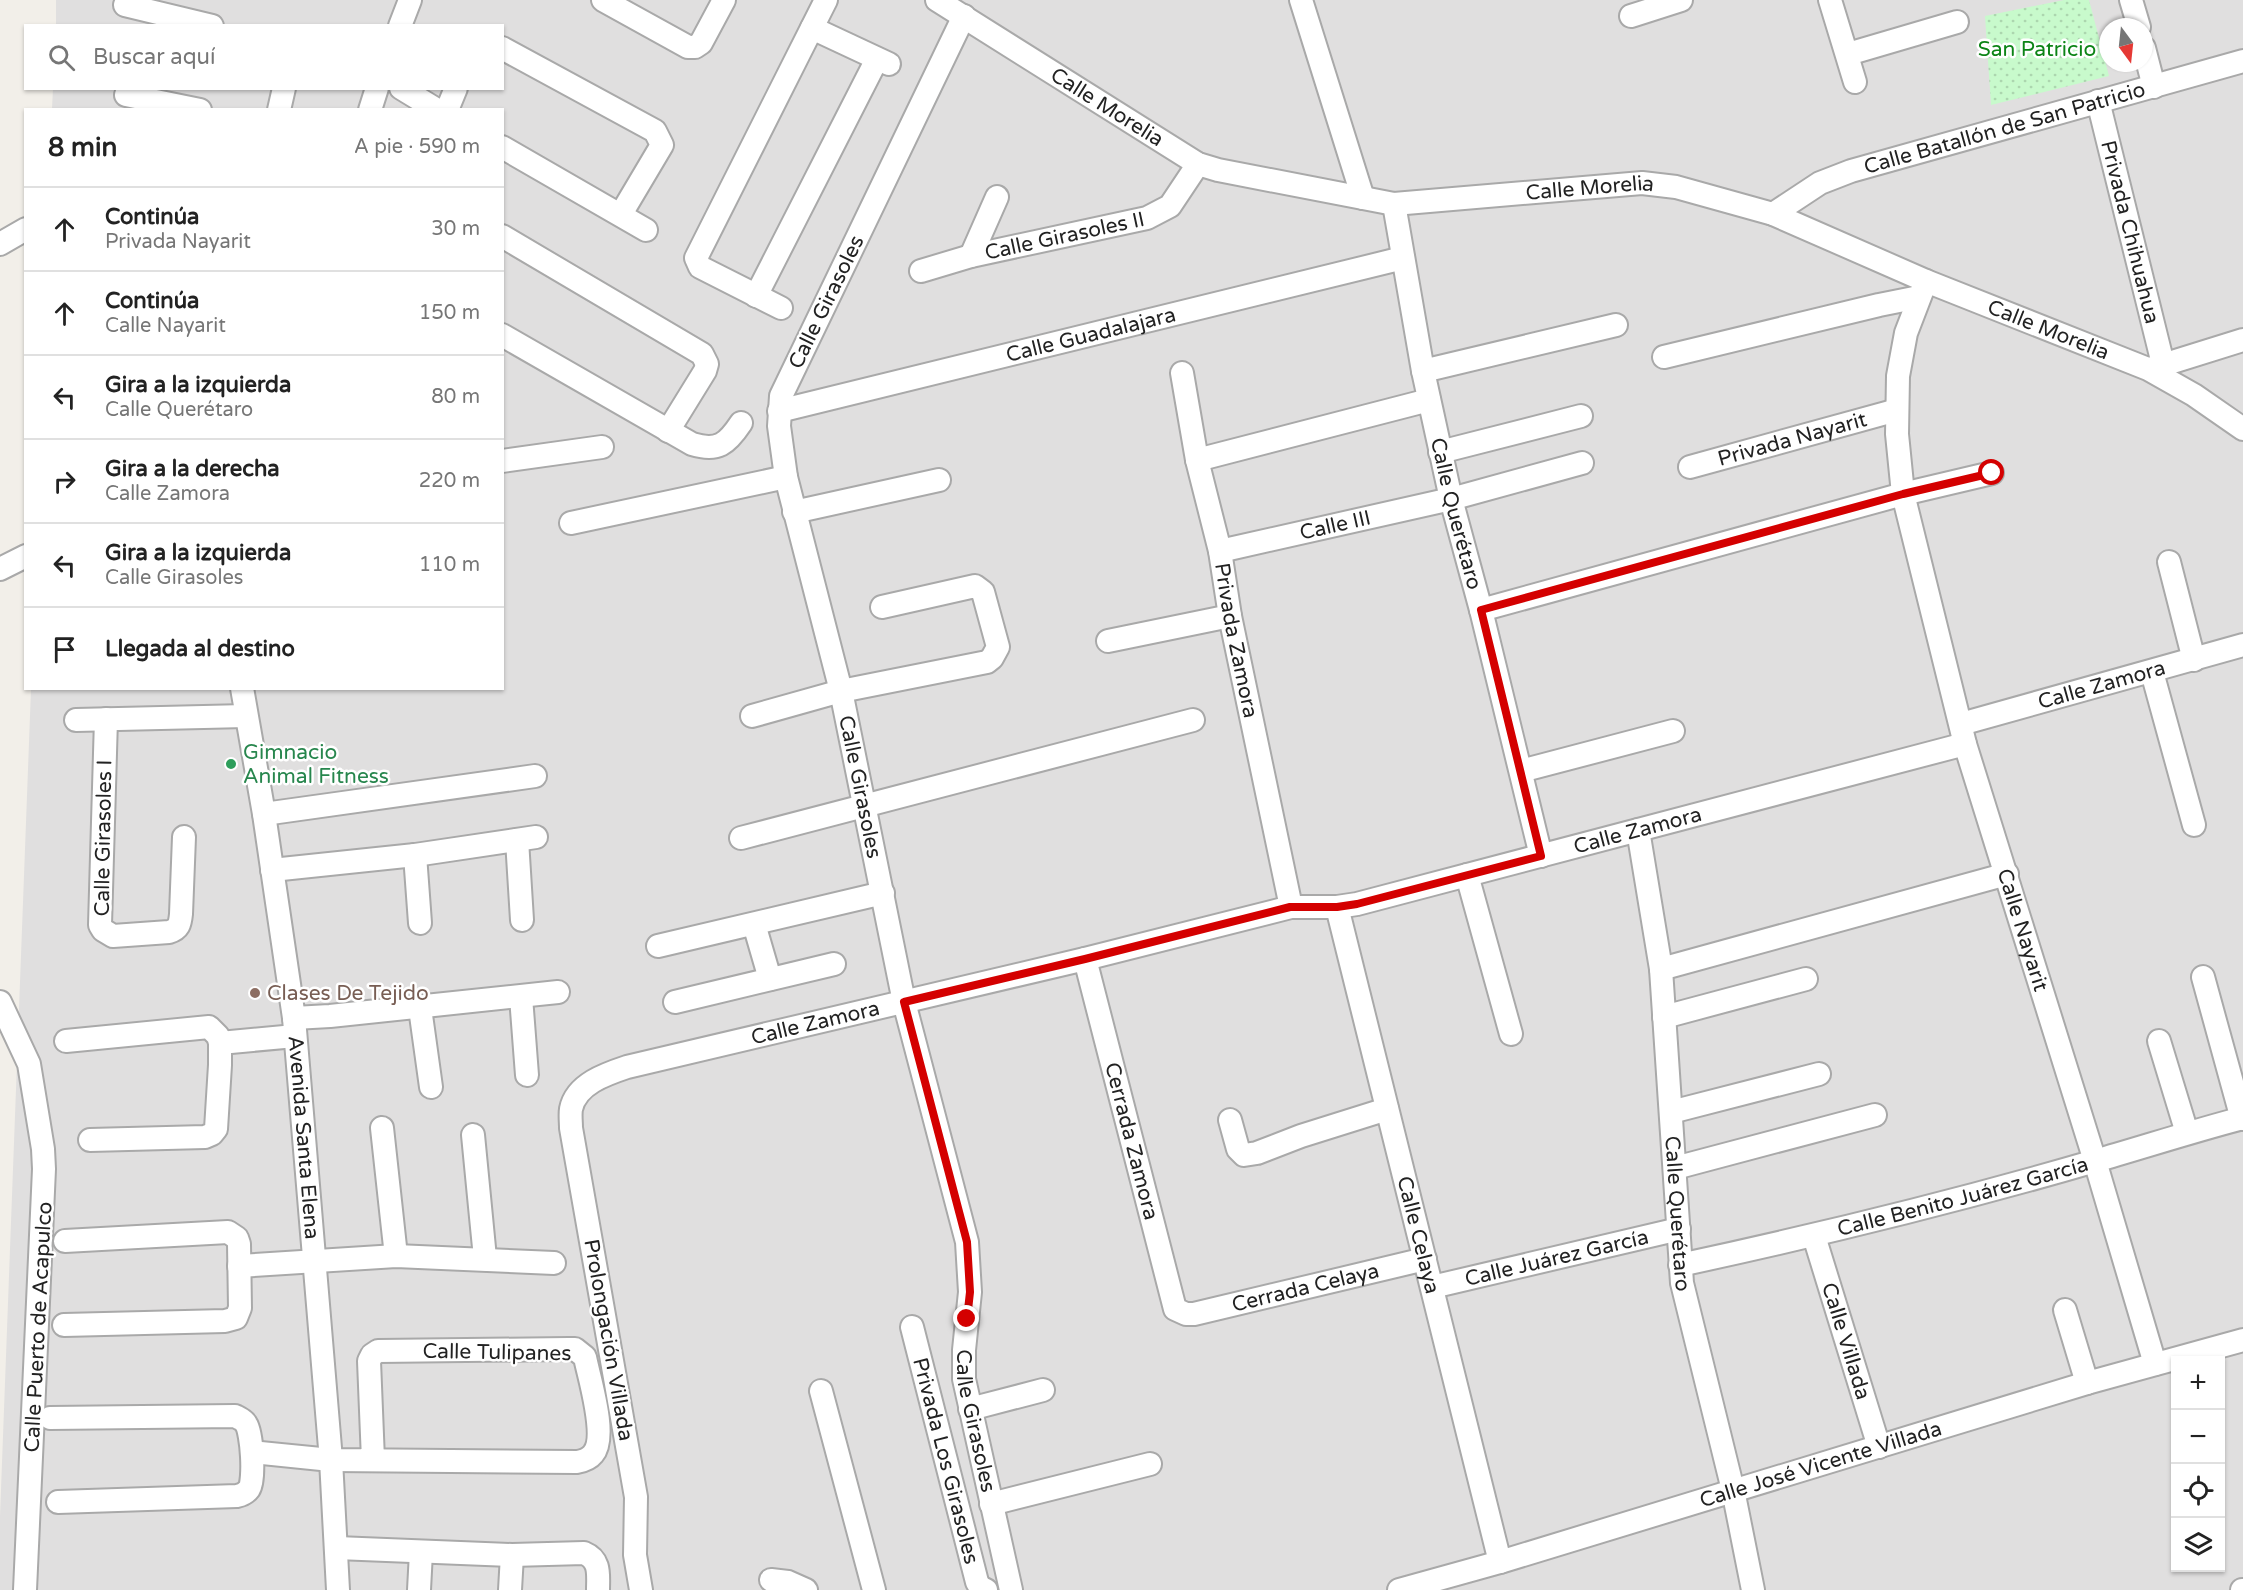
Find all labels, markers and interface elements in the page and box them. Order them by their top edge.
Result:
north arrow [2099,18,2153,72]
search box [24,24,504,90]
park label: San Patricio [1978,37,2096,62]
icon: search [45,41,78,74]
text: Buscar aquí [93,44,215,70]
street label: Calle Morelia [1046,62,1168,152]
street label: Calle Batallón de San Patricio [1861,77,2148,180]
text: 8 min [48,132,117,163]
text: A pie · 590 m [354,135,480,159]
street label: Privada Chihuahua [2095,138,2165,326]
street label: Calle Morelia [1525,171,1656,206]
text: Continúa [105,204,199,230]
street label: Calle Girasoles II [983,207,1147,266]
icon: ahead [48,213,81,246]
text: 30 m [431,217,480,241]
text: Privada Nayarit [105,230,251,254]
street label: Calle Girasoles [783,231,870,373]
text: Continúa [105,288,199,314]
street label: Calle Morelia [1984,295,2113,365]
icon: ahead [48,297,81,330]
text: 150 m [419,301,480,325]
street label: Calle Guadalajara [1003,302,1178,368]
text: Calle Nayarit [105,314,226,338]
text: Gira a la izquierda [105,372,291,398]
icon: left [48,381,81,414]
text: 80 m [431,385,480,409]
text: Calle Querétaro [105,398,253,422]
street label: Privada Nayarit [1715,407,1870,472]
street label: Calle Querétaro [1425,435,1487,593]
text: Gira a la derecha [105,456,280,482]
route start [1978,459,2004,485]
icon: right [48,465,81,498]
text: 220 m [419,469,480,493]
text: Calle Zamora [105,482,230,506]
street label: Calle III [1297,505,1373,546]
text: Gira a la izquierda [105,540,291,566]
icon: left [48,549,81,582]
text: 110 m [419,553,480,577]
street label: Privada Zamora [1209,561,1263,720]
text: Calle Girasoles [105,566,243,590]
icon: arrive [48,633,81,666]
text: Llegada al destino [105,636,295,662]
street label: Calle Zamora [2035,655,2168,715]
street label: Calle Girasoles [833,713,887,861]
place label: Gimnacio Animal Fitness [243,740,389,789]
marker: Gimnacio Animal Fitness [224,757,238,771]
street label: Calle Girasoles I [90,759,117,917]
street label: Calle Zamora [1571,802,1704,859]
street label: Calle Nayarit [1992,866,2053,994]
place label: Clases De Tejido [267,981,429,1006]
marker: Clases De Tejido [248,986,262,1000]
street label: Calle Zamora [749,996,882,1050]
street label: Avenida Santa Elena [283,1035,324,1240]
street label: Cerrada Zamora [1099,1060,1164,1223]
street label: Calle Querétaro [1659,1135,1696,1294]
street label: Calle Benito Juárez García [1835,1152,2091,1242]
street label: Calle Celaya [1391,1174,1445,1296]
street label: Calle Puerto de Acapulco [19,1201,58,1453]
street label: Calle Juárez García [1462,1225,1651,1292]
street label: Prolongación Villada [578,1237,639,1443]
street label: Cerrada Celaya [1229,1258,1382,1318]
street label: Calle Villada [1816,1280,1876,1403]
route end [953,1305,979,1331]
street label: Calle Tulipanes [422,1339,572,1366]
street label: Calle Girasoles [951,1349,1001,1495]
street label: Privada Los Girasoles [907,1355,984,1567]
map controls [2171,1356,2225,1572]
button: + [2171,1356,2225,1410]
button: − [2171,1410,2225,1464]
street label: Calle José Vicente Villada [1697,1416,1945,1513]
button: locate [2171,1464,2225,1518]
button: layers [2171,1518,2225,1572]

